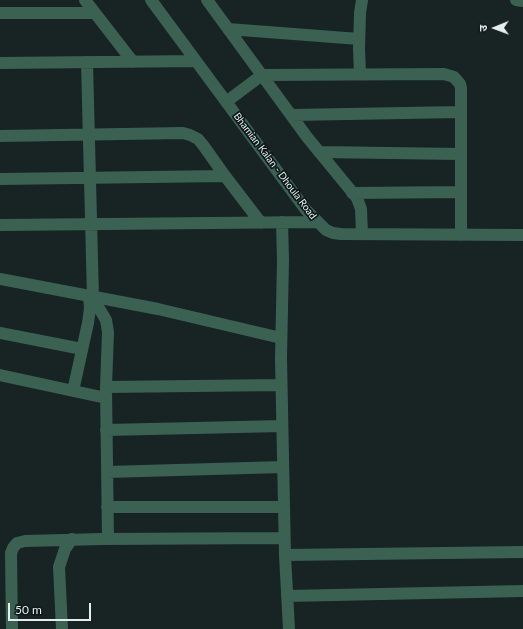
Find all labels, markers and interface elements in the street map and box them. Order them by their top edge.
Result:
north arrow [475,8,515,48]
text: उ [476,25,489,32]
street label: Bhamian Kalan - Dhoula Road [231,110,319,222]
scale bar [10,595,93,621]
text: 50 m [15,602,42,617]

